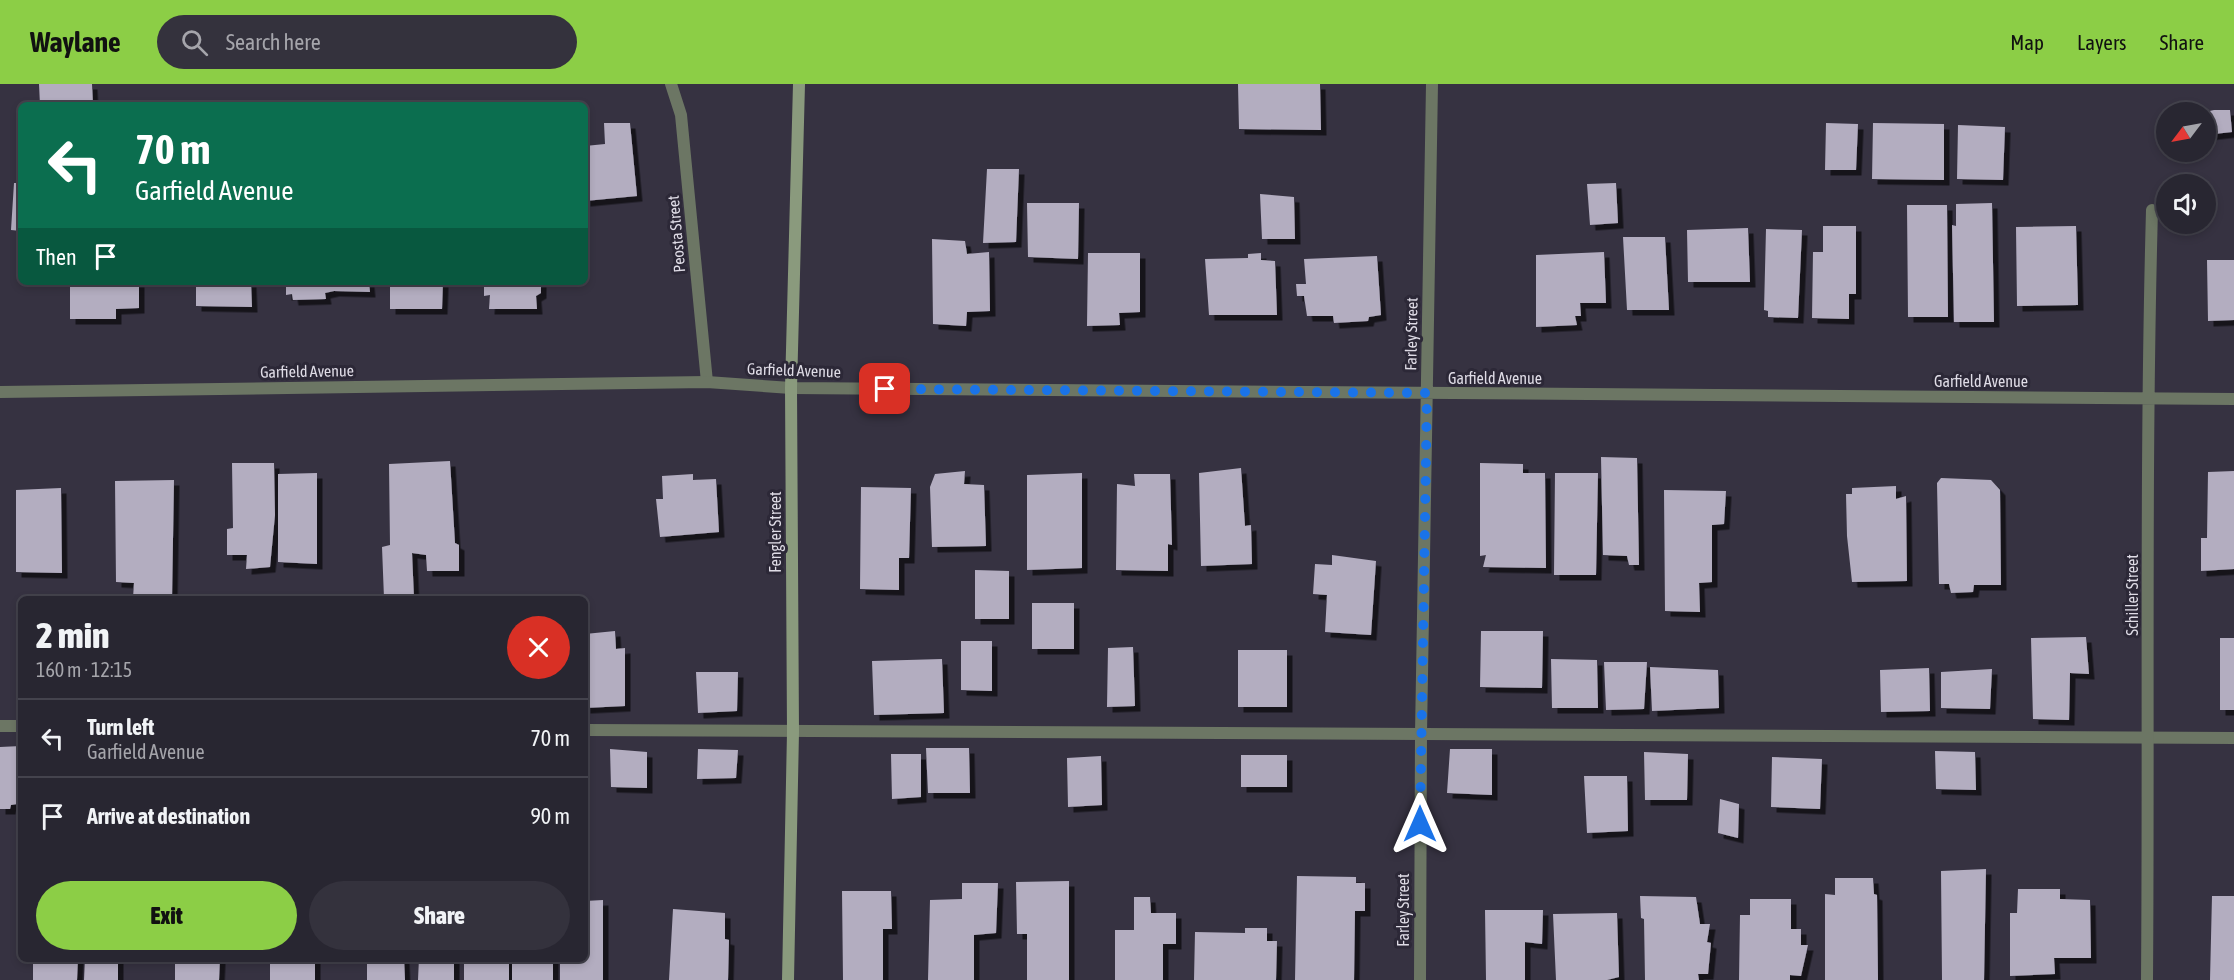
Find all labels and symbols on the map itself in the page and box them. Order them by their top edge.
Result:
north arrow [2156,102,2216,162]
street label: Peosta Street [664,194,688,273]
street label: Farley Street [1401,297,1422,371]
street label: Garfield Avenue [747,359,841,381]
street label: Garfield Avenue [260,361,354,381]
pin [859,363,910,414]
street label: Garfield Avenue [1448,369,1542,387]
street label: Garfield Avenue [1934,372,2028,390]
street label: Fengler Street [766,491,785,573]
street label: Schiller Street [2123,554,2141,636]
position arrow [1388,792,1452,856]
street label: Farley Street [1394,873,1413,947]

